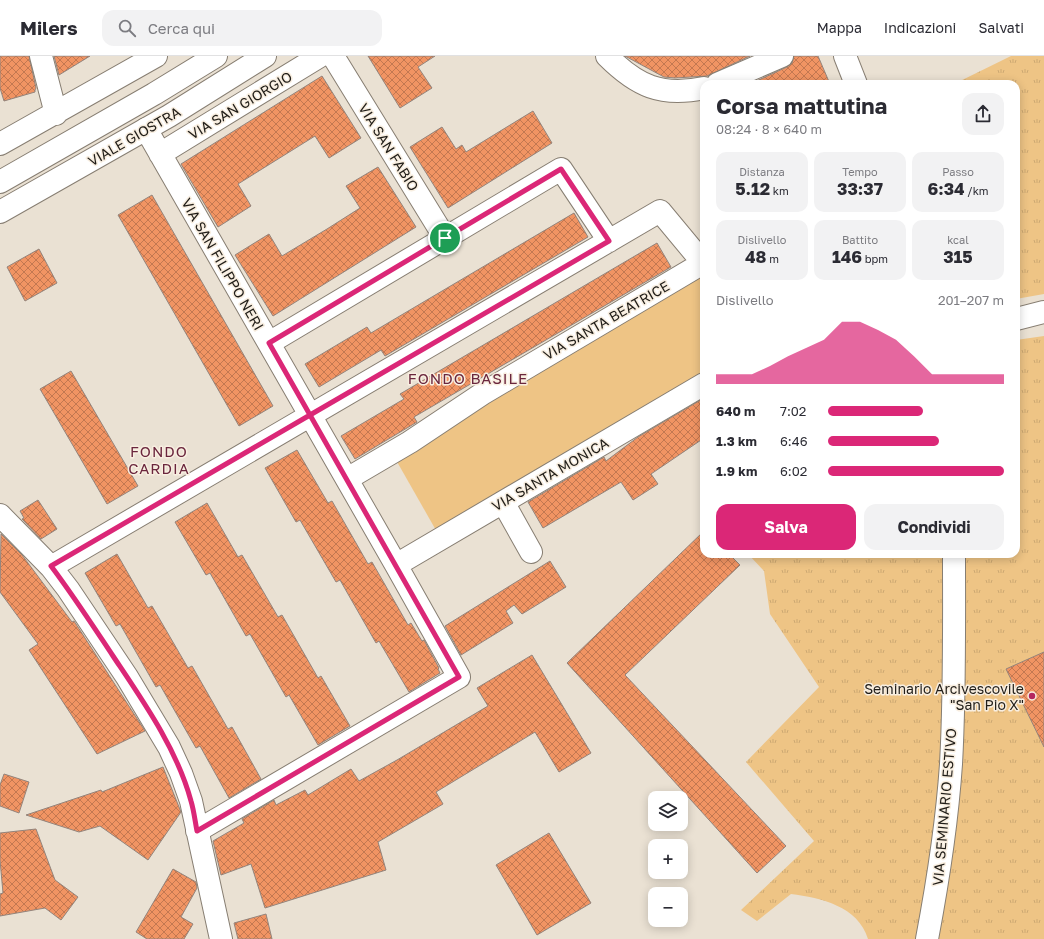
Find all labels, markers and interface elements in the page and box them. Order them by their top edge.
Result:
search box [102,10,382,46]
text: Milers [20,16,78,39]
icon: search [116,17,138,39]
text: Cerca qui [148,19,215,37]
text: Mappa [817,19,862,36]
text: Indicazioni [884,19,956,36]
text: Salvati [978,19,1024,36]
street label: VIA SAN GIORGIO [185,67,295,143]
text: Corsa mattutina [716,92,887,119]
button: share [962,93,1004,135]
street label: VIA SAN FABIO [355,100,423,194]
street label: VIALE GIOSTRA [85,102,184,169]
text: 08:24 · 8 × 640 m [716,121,822,137]
text: Distanza [739,165,785,178]
text: Tempo [842,165,878,178]
text: Passo [942,165,974,178]
text: 5.12 [735,178,770,199]
text: 33:37 [837,178,883,199]
text: 6:34 [927,178,965,199]
text: km [770,184,789,197]
text: /km [965,184,989,197]
street label: VIA SAN FILIPPO NERI [178,195,268,333]
pin [428,221,462,255]
icon: arrive [434,227,456,249]
text: Dislivello [738,233,786,246]
text: Battito [842,233,878,246]
text: kcal [947,233,969,246]
text: 48 [745,246,767,267]
text: 146 [832,246,862,267]
text: 315 [943,246,973,267]
text: m [767,252,779,265]
text: bpm [862,252,888,265]
street label: VIA SANTA BEATRICE [540,277,672,363]
text: Dislivello [716,292,774,308]
text: 201–207 m [938,292,1004,308]
district label: FONDO BASILE [408,369,528,387]
text: 640 m [716,403,755,419]
text: 7:02 [780,403,806,419]
street label: VIA SANTA MONICA [489,433,612,514]
text: 1.3 km [716,433,757,449]
text: 6:46 [780,433,808,449]
district label: FONDO CARDIA [128,442,190,477]
text: 1.9 km [716,463,757,479]
text: 6:02 [780,463,807,479]
button: Salva [716,504,856,550]
button: Condividi [864,504,1004,550]
place label: Seminario Arcivescovile "San Pio X" [864,680,1024,713]
marker: Seminario Arcivescovile "San Pio X" [1027,691,1037,701]
street label: VIA SEMINARIO ESTIVO [929,727,959,887]
map controls [648,791,688,927]
button: layers [648,791,688,831]
button: + [648,839,688,879]
button: − [648,887,688,927]

